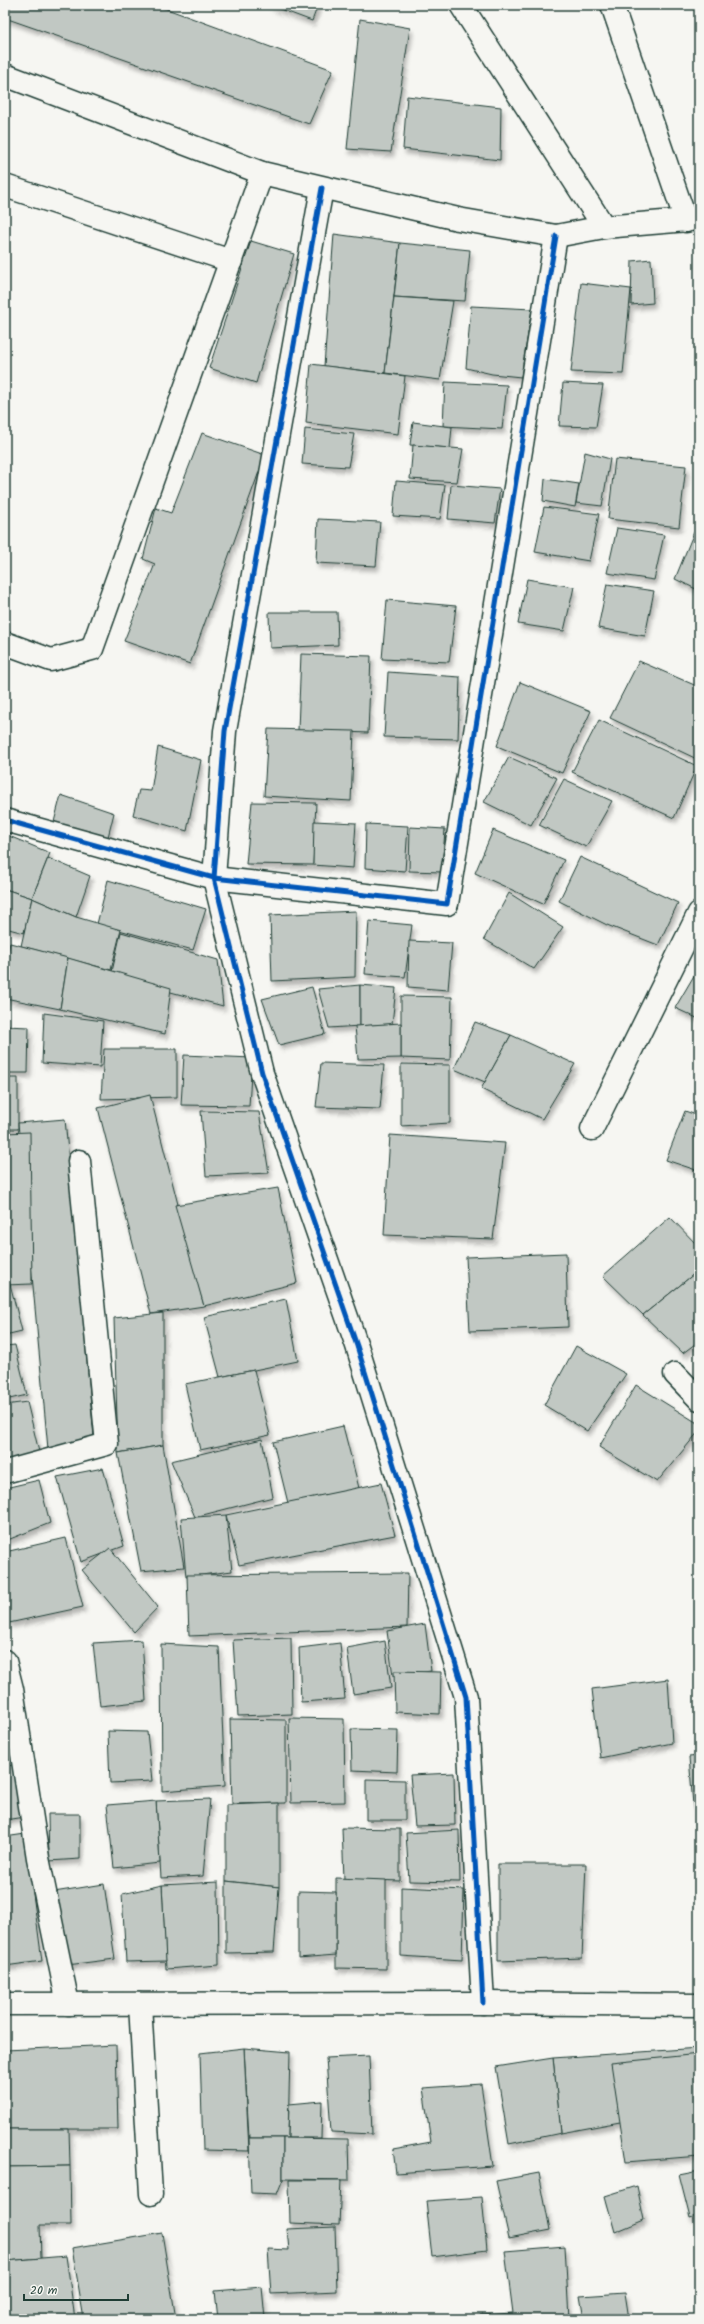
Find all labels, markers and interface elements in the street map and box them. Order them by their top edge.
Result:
scale bar [24,2276,128,2302]
text: 20 m [30,2281,58,2300]

